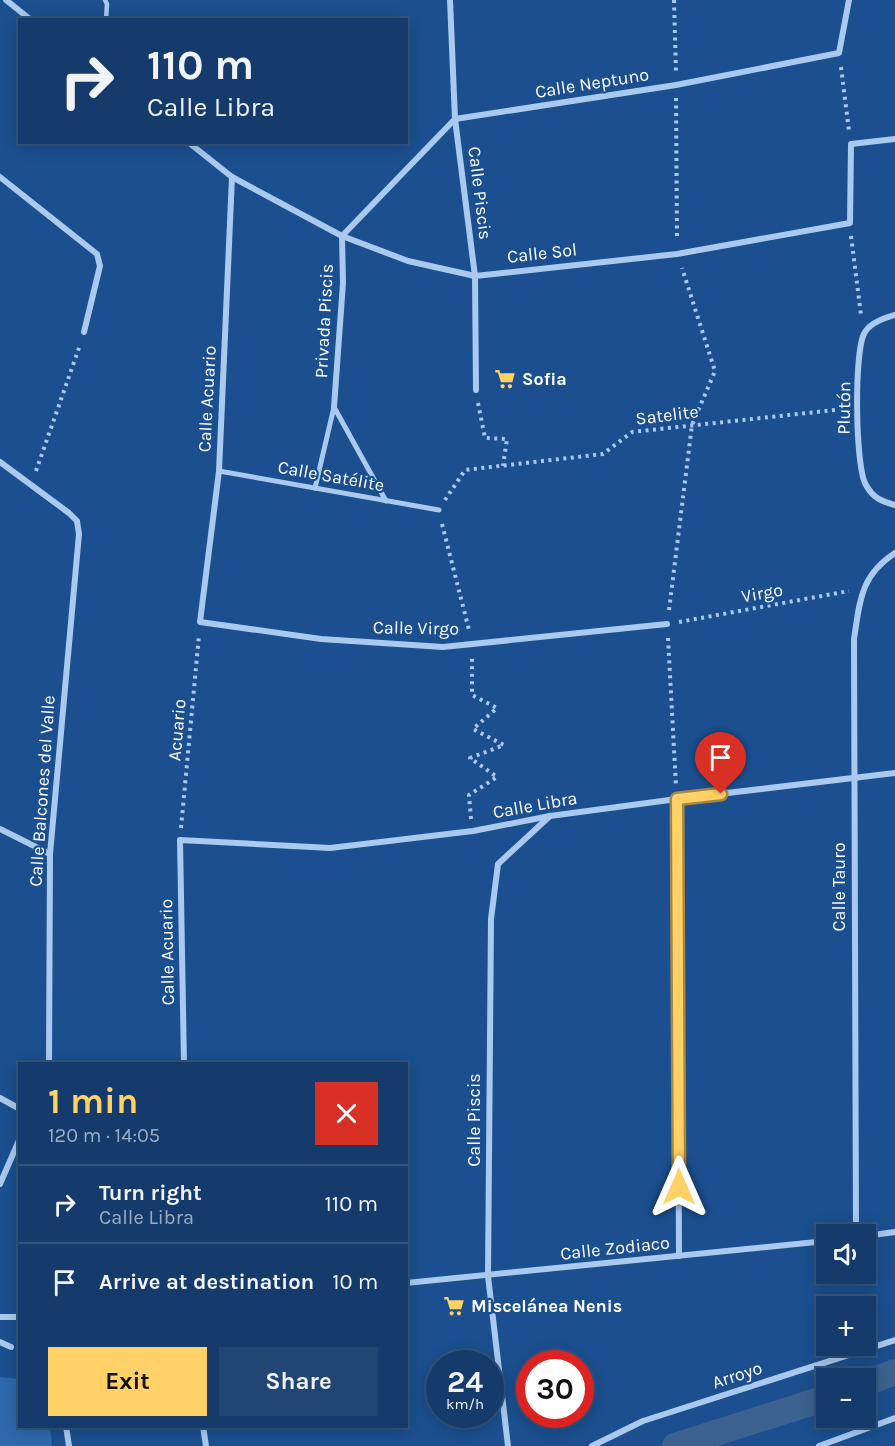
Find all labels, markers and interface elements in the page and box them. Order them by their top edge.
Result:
text: 110 m [147,40,254,90]
icon: right [48,42,126,120]
street label: Calle Neptuno [533,63,651,103]
text: Calle Libra [147,91,275,123]
street label: Calle Piscis [463,145,497,241]
street label: Calle Sol [506,238,578,268]
street label: Privada Piscis [310,263,338,379]
street label: Calle Acuario [193,345,221,453]
supermarket icon: Sofia [493,367,517,391]
place label: Sofia [522,368,567,390]
street label: Plutón [833,381,855,435]
street label: Satelite [634,400,700,430]
street label: Calle Satélite [276,456,386,496]
street label: Virgo [740,579,784,607]
street label: Calle Virgo [373,616,459,640]
street label: Calle Balcones del Valle [24,695,60,887]
street label: Acuario [163,698,191,762]
pin [695,732,746,794]
icon: arrive [704,741,737,774]
street label: Calle Libra [491,787,579,823]
street label: Calle Tauro [828,842,850,932]
street label: Calle Acuario [155,898,179,1006]
street label: Calle Piscis [463,1073,485,1167]
text: 1 min [48,1080,138,1122]
button: close [315,1082,378,1145]
text: 120 m · 14:05 [48,1124,160,1147]
position arrow [647,1155,711,1219]
text: Turn right [99,1180,202,1206]
icon: right [48,1188,81,1221]
text: 110 m [325,1191,378,1217]
text: Calle Libra [99,1206,194,1229]
map controls [816,1224,876,1428]
button: sound [816,1224,876,1284]
street label: Calle Zodiaco [559,1231,671,1265]
icon: arrive [48,1266,81,1299]
text: Arrive at destination [99,1269,314,1295]
text: 10 m [332,1269,378,1295]
supermarket icon: Miscelánea Nenis [442,1294,466,1318]
place label: Miscelánea Nenis [471,1295,622,1317]
button: + [816,1296,876,1356]
button: Exit [48,1347,207,1416]
button: Share [219,1347,378,1416]
speed limit sign: 30 [516,1350,594,1428]
street label: Arroyo [709,1357,765,1393]
text: 24 [447,1364,483,1400]
button: − [816,1368,876,1428]
text: km/h [446,1395,484,1413]

